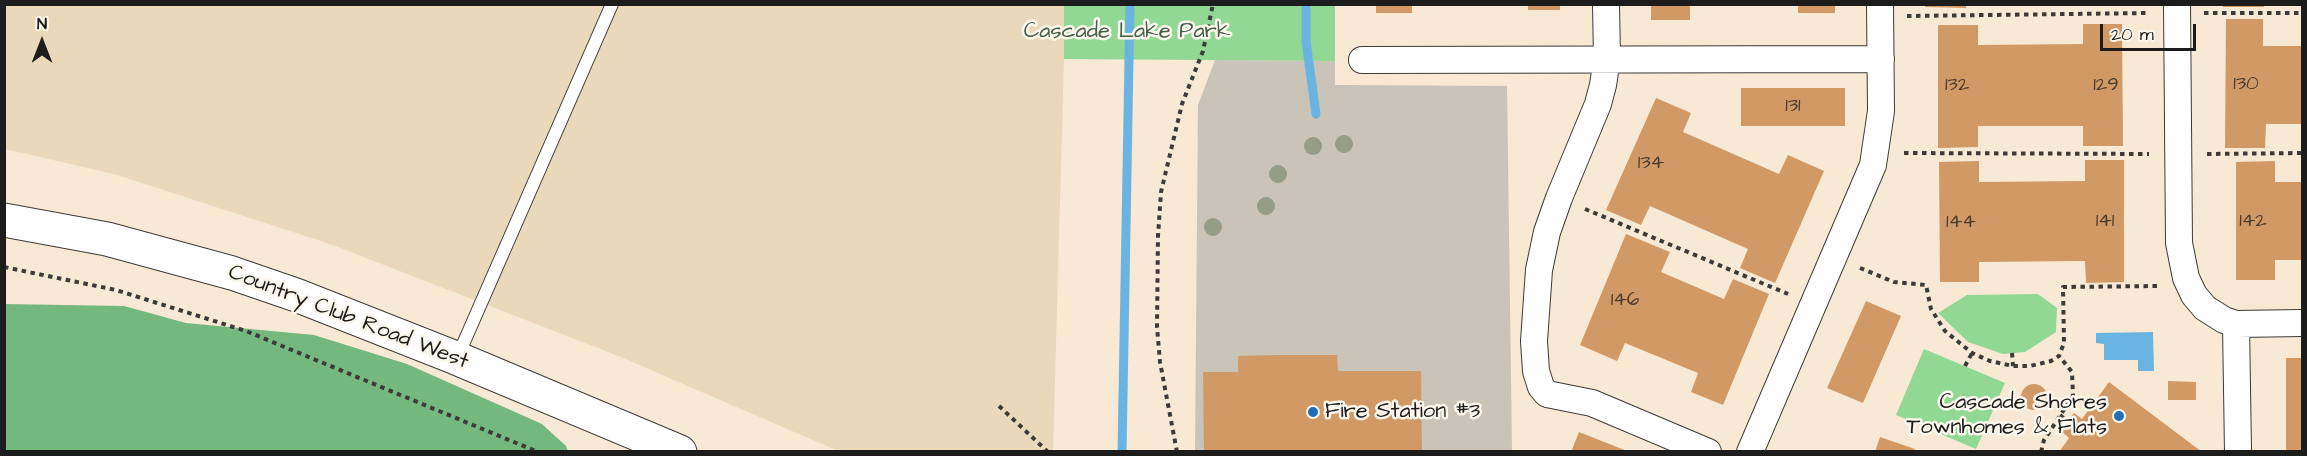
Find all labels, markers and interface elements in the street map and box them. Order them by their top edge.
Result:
north arrow [12,12,72,72]
scale bar [2103,12,2199,50]
text: N [37,13,47,35]
park label: Cascade Lake Park [1024,19,1230,45]
text: 20 m [2111,22,2154,47]
house number: 130 [2233,73,2259,97]
house number: 132 [1945,74,1969,98]
house number: 129 [2093,74,2119,98]
house number: 131 [1785,95,1801,119]
house number: 134 [1638,152,1664,176]
house number: 141 [2096,210,2114,234]
house number: 142 [2239,210,2267,234]
house number: 144 [1946,211,1976,235]
street label: Country Club Road West [224,260,472,376]
house number: 146 [1611,289,1639,313]
place label: Cascade Shores Townhomes & Flats [1907,390,2107,442]
place label: Fire Station #3 [1325,399,1480,425]
marker: Fire Station #3 [1306,405,1320,419]
marker: Cascade Shores Townhomes & Flats [2112,409,2126,423]

